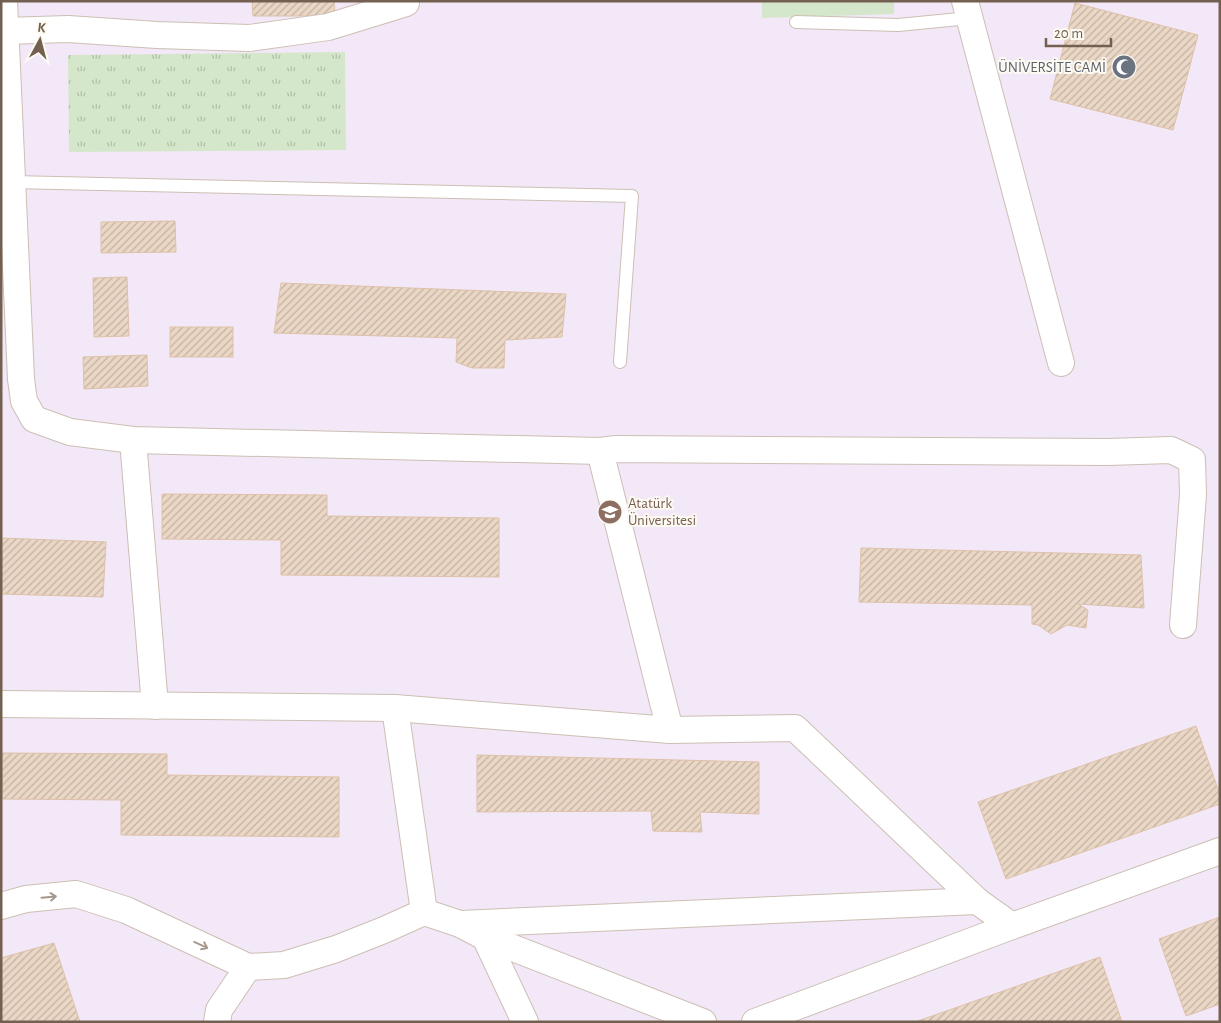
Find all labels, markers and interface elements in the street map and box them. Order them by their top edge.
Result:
north arrow [15,15,65,65]
scale bar [1046,15,1111,47]
text: K [37,21,47,36]
text: 20 m [1054,26,1083,41]
mosque icon: ÜNİVERSİTE CAMİ [1111,54,1137,80]
place label: ÜNİVERSİTE CAMİ [998,58,1106,75]
place label: Atatürk Üniversitesi [628,496,696,528]
school or university icon: Atatürk Üniversitesi [597,499,623,525]
one-way arrow [41,892,57,901]
one-way arrow [193,941,208,951]

